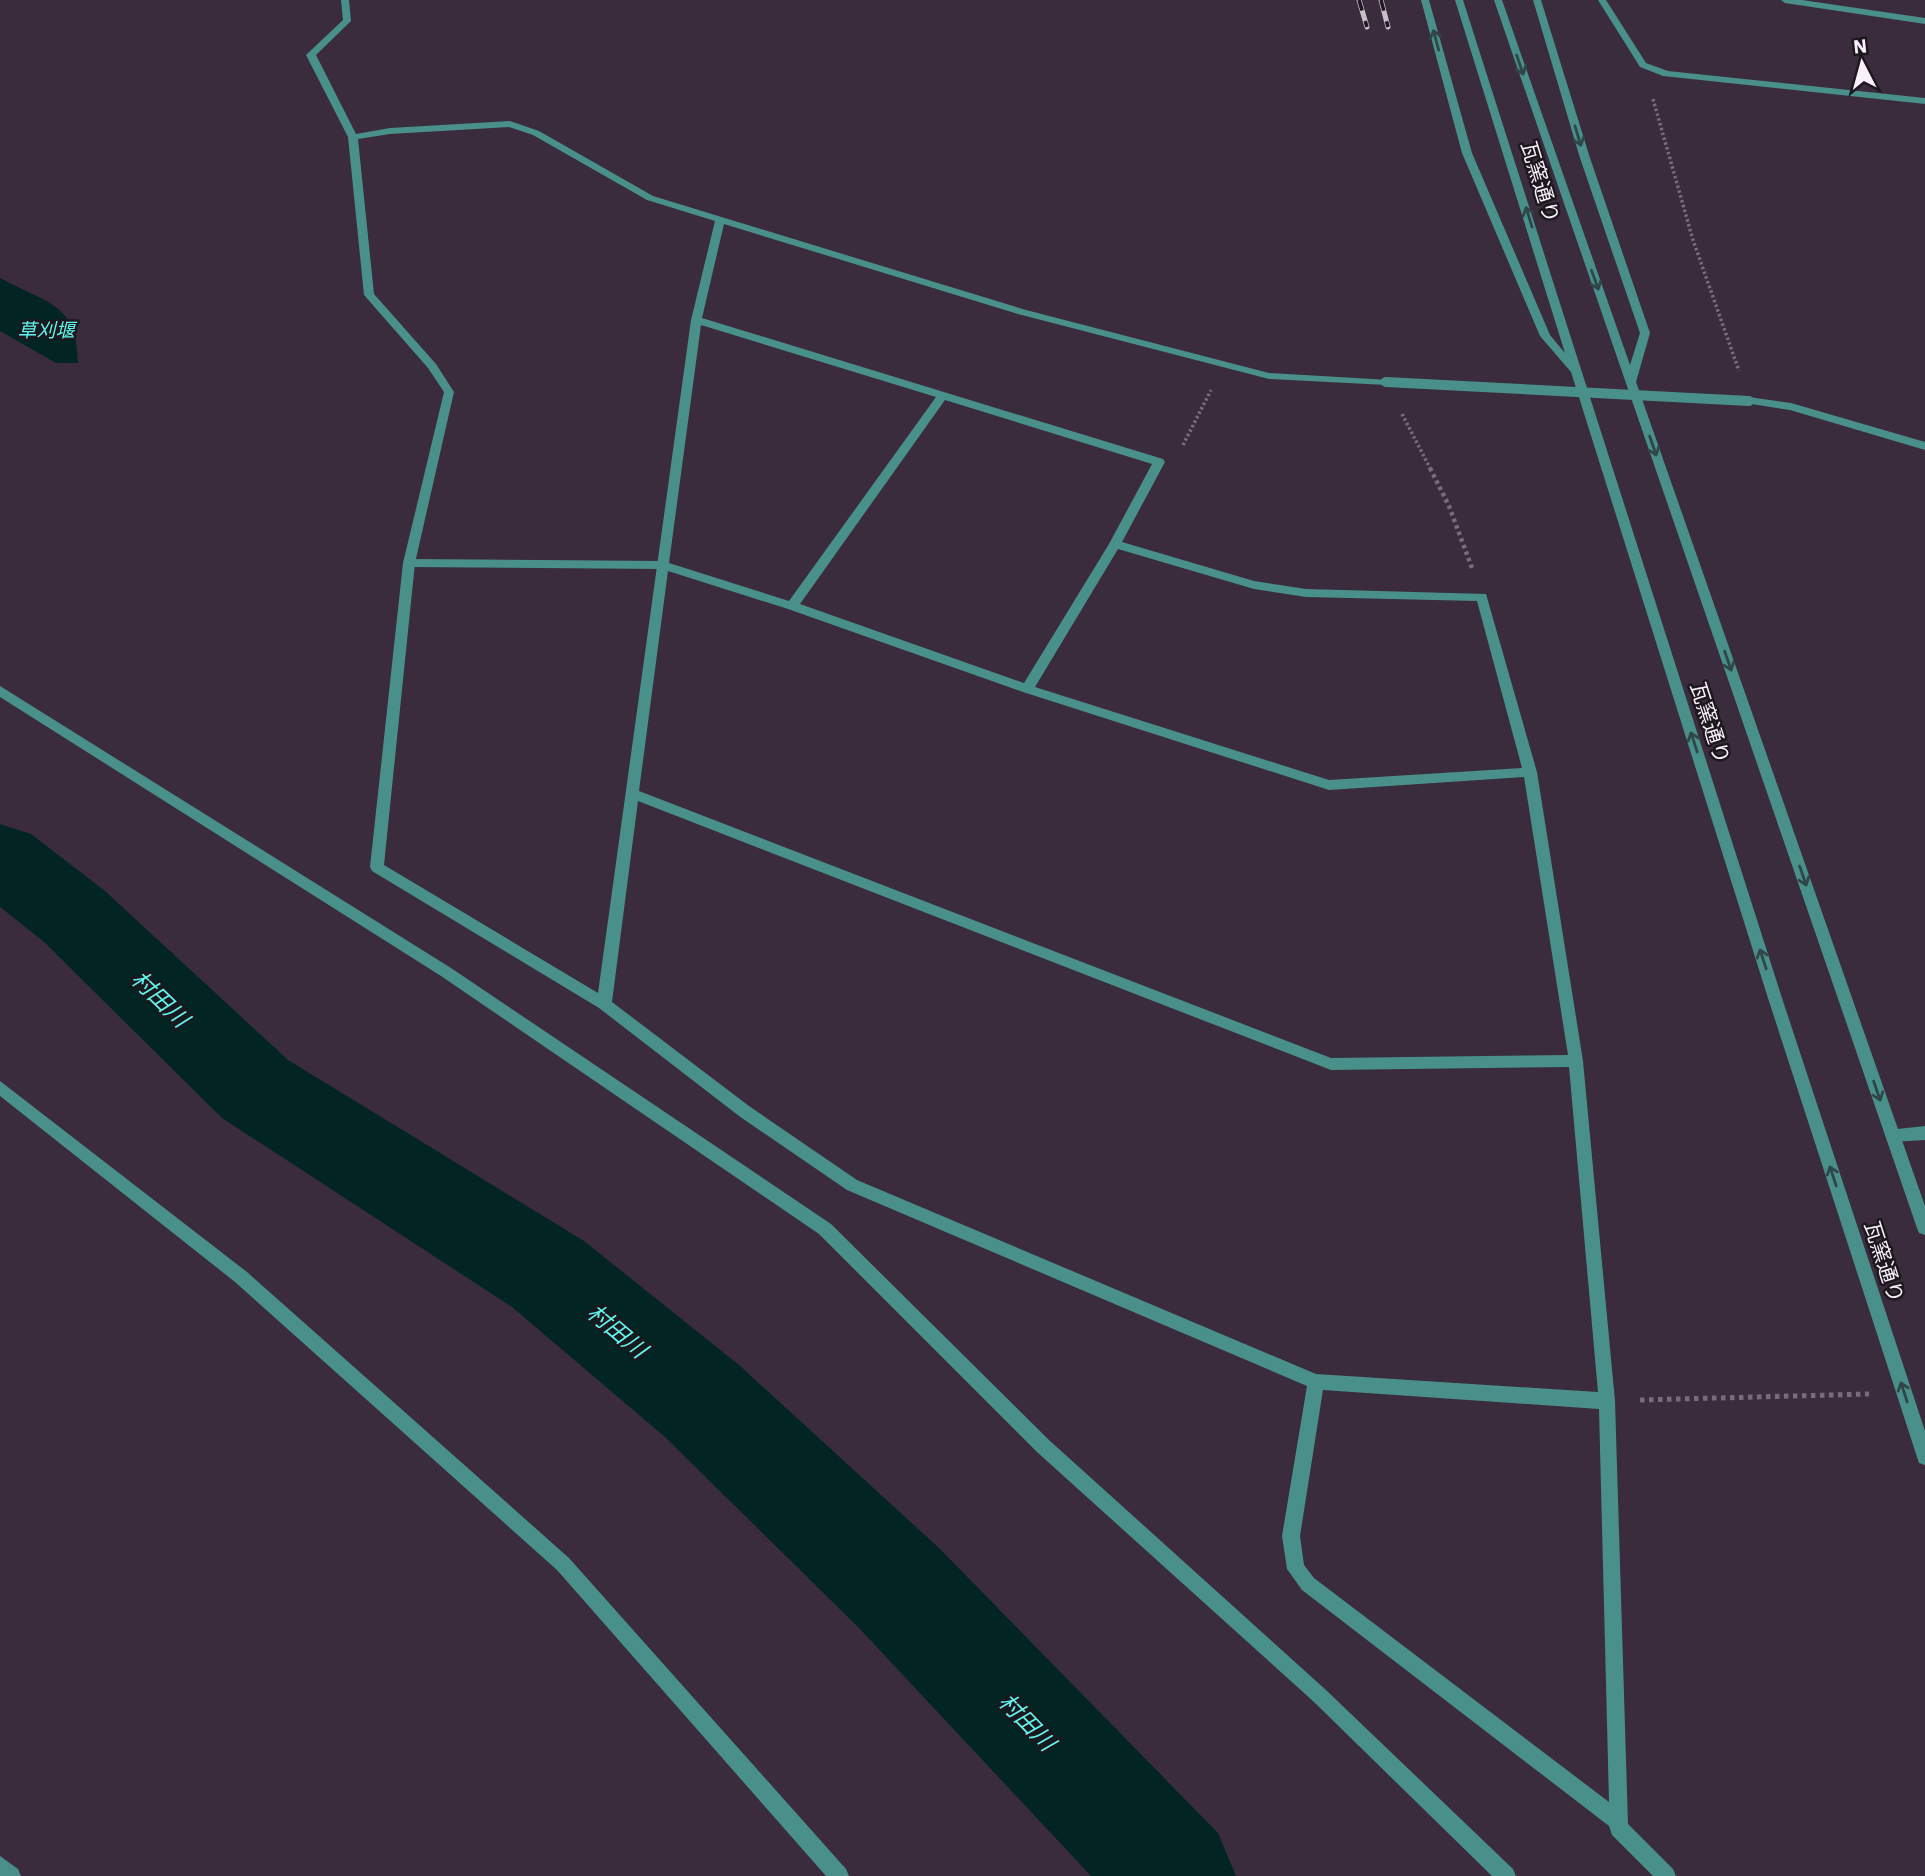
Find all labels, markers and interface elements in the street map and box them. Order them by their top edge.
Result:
north arrow [1827,28,1897,98]
one-way arrow [1429,29,1442,52]
text: N [1852,33,1868,59]
one-way arrow [1515,53,1527,75]
one-way arrow [1573,124,1586,146]
street label: 瓦窯通り [1515,137,1567,226]
one-way arrow [1522,206,1535,228]
one-way arrow [1589,268,1602,290]
water label: 草刈堰 [17,318,77,342]
one-way arrow [1647,435,1660,457]
one-way arrow [1723,649,1735,671]
street label: 瓦窯通り [1685,678,1737,767]
one-way arrow [1687,732,1699,754]
one-way arrow [1798,864,1810,886]
one-way arrow [1755,949,1768,971]
water label: 村田川 [125,964,198,1035]
one-way arrow [1872,1079,1884,1101]
one-way arrow [1826,1165,1838,1187]
street label: 瓦窯通り [1859,1217,1911,1306]
water label: 村田川 [582,1297,656,1366]
one-way arrow [1897,1381,1909,1403]
water label: 村田川 [993,1686,1065,1759]

